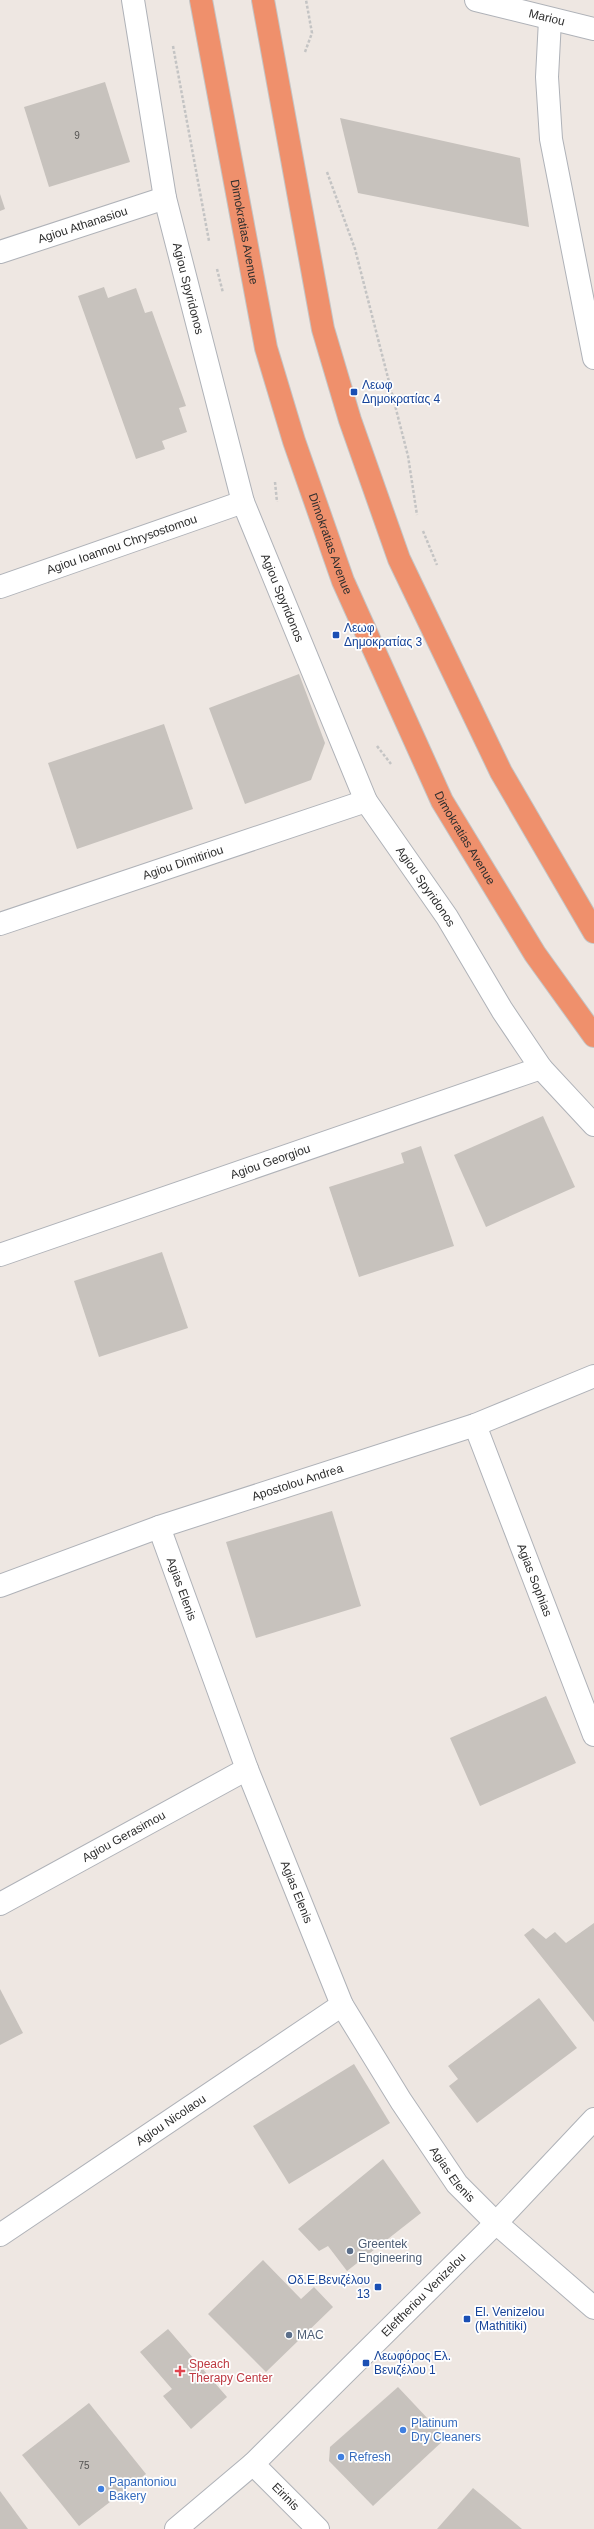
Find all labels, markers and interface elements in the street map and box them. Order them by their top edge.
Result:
street label: Mariou [527,6,566,29]
house number: 9 [74,130,80,141]
street label: Dimokratias Avenue [228,178,261,286]
street label: Agiou Athanasiou [36,204,129,246]
street label: Agiou Spyridonos [170,241,207,336]
place label: Λεωφ Δημοκρατίας 4 [362,378,441,406]
marker: Λεωφ Δημοκρατίας 4 [349,387,359,397]
street label: Dimokratias Avenue [306,491,355,597]
street label: Agiou Ioannou Chrysostomou [45,512,199,577]
street label: Agiou Spyridonos [258,552,307,644]
place label: Λεωφ Δημοκρατίας 3 [344,621,423,649]
marker: Λεωφ Δημοκρατίας 3 [331,630,341,640]
street label: Dimokratias Avenue [431,789,498,887]
street label: Agiou Dimitiriou [141,842,225,883]
street label: Agiou Spyridonos [393,844,458,929]
street label: Agiou Georgiou [229,1141,312,1182]
street label: Apostolou Andrea [250,1461,345,1504]
street label: Agias Sophias [514,1542,555,1618]
street label: Agias Elenis [164,1556,199,1622]
street label: Agiou Gerasimou [80,1808,168,1865]
street label: Agias Elenis [278,1859,315,1925]
street label: Agiou Nicolaou [133,2092,208,2148]
street label: Agias Elenis [427,2144,478,2205]
place label: Greentek Engineering [358,2237,422,2265]
marker: Greentek Engineering [345,2246,355,2256]
street label: Eleftheriou Venizelou [379,2250,469,2340]
place label: Οδ.Ε.Βενιζέλου 13 [288,2273,370,2301]
marker: Οδ.Ε.Βενιζέλου 13 [373,2282,383,2292]
place label: El. Venizelou (Mathitiki) [475,2305,544,2333]
marker: El. Venizelou (Mathitiki) [462,2314,472,2324]
place label: MAC [297,2328,324,2342]
marker: MAC [284,2330,294,2340]
place label: Λεωφόρος Ελ. Βενιζέλου 1 [374,2349,451,2377]
place label: Speach Therapy Center [189,2357,272,2385]
marker: Λεωφόρος Ελ. Βενιζέλου 1 [361,2358,371,2368]
marker: Speach Therapy Center [174,2365,186,2377]
place label: Platinum Dry Cleaners [411,2416,481,2444]
marker: Platinum Dry Cleaners [398,2425,408,2435]
place label: Refresh [349,2450,391,2464]
marker: Refresh [336,2452,346,2462]
house number: 75 [78,2460,90,2471]
place label: Papantoniou Bakery [109,2475,176,2503]
street label: Eirinis [269,2480,302,2513]
marker: Papantoniou Bakery [96,2484,106,2494]

